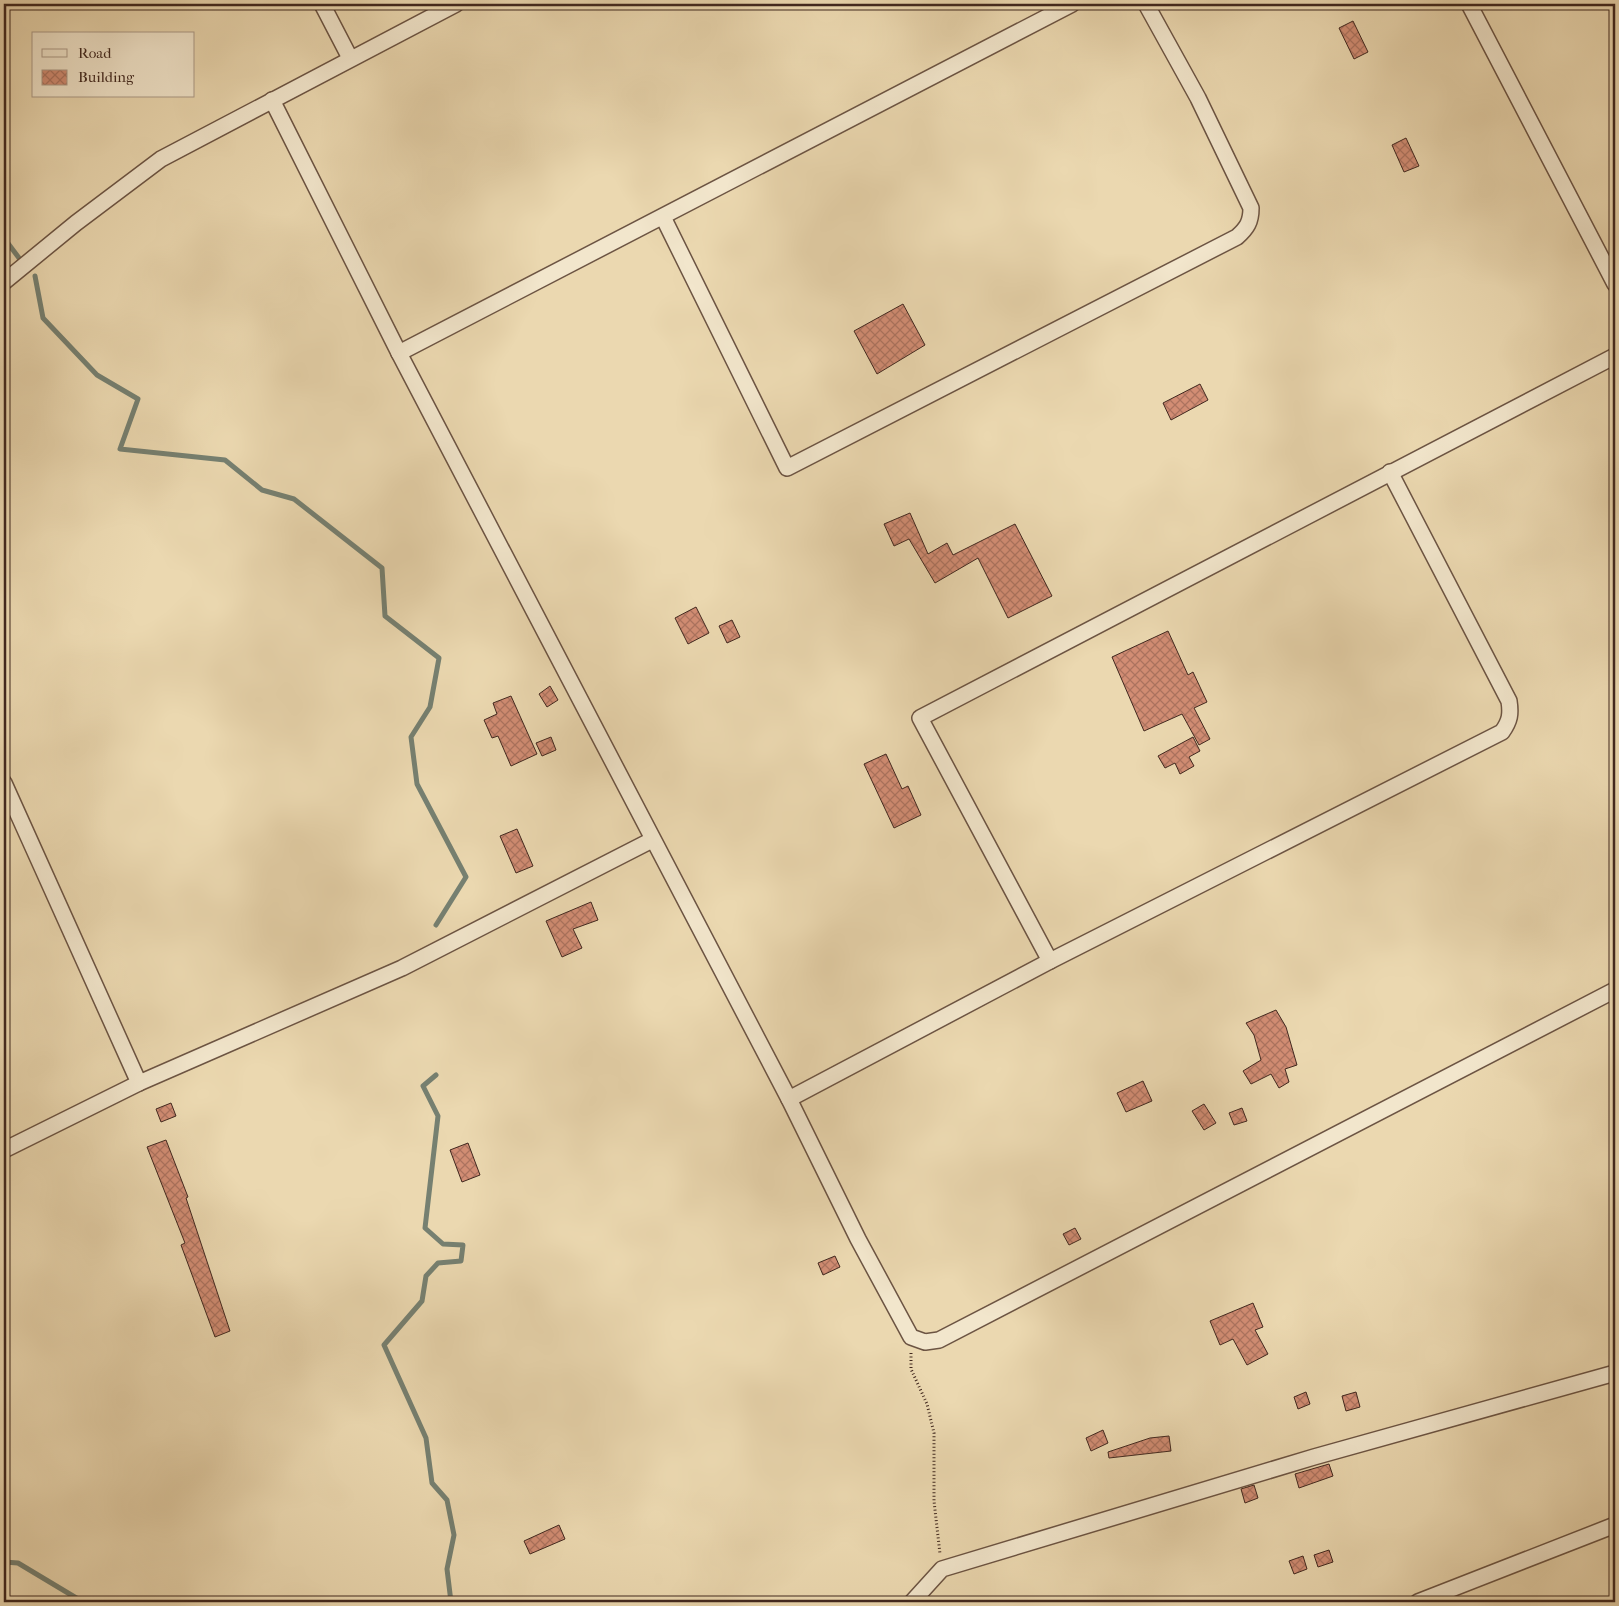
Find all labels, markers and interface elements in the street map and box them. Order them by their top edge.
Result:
legend [32,32,195,98]
text: Road [78,44,112,62]
text: Building [78,68,135,86]

